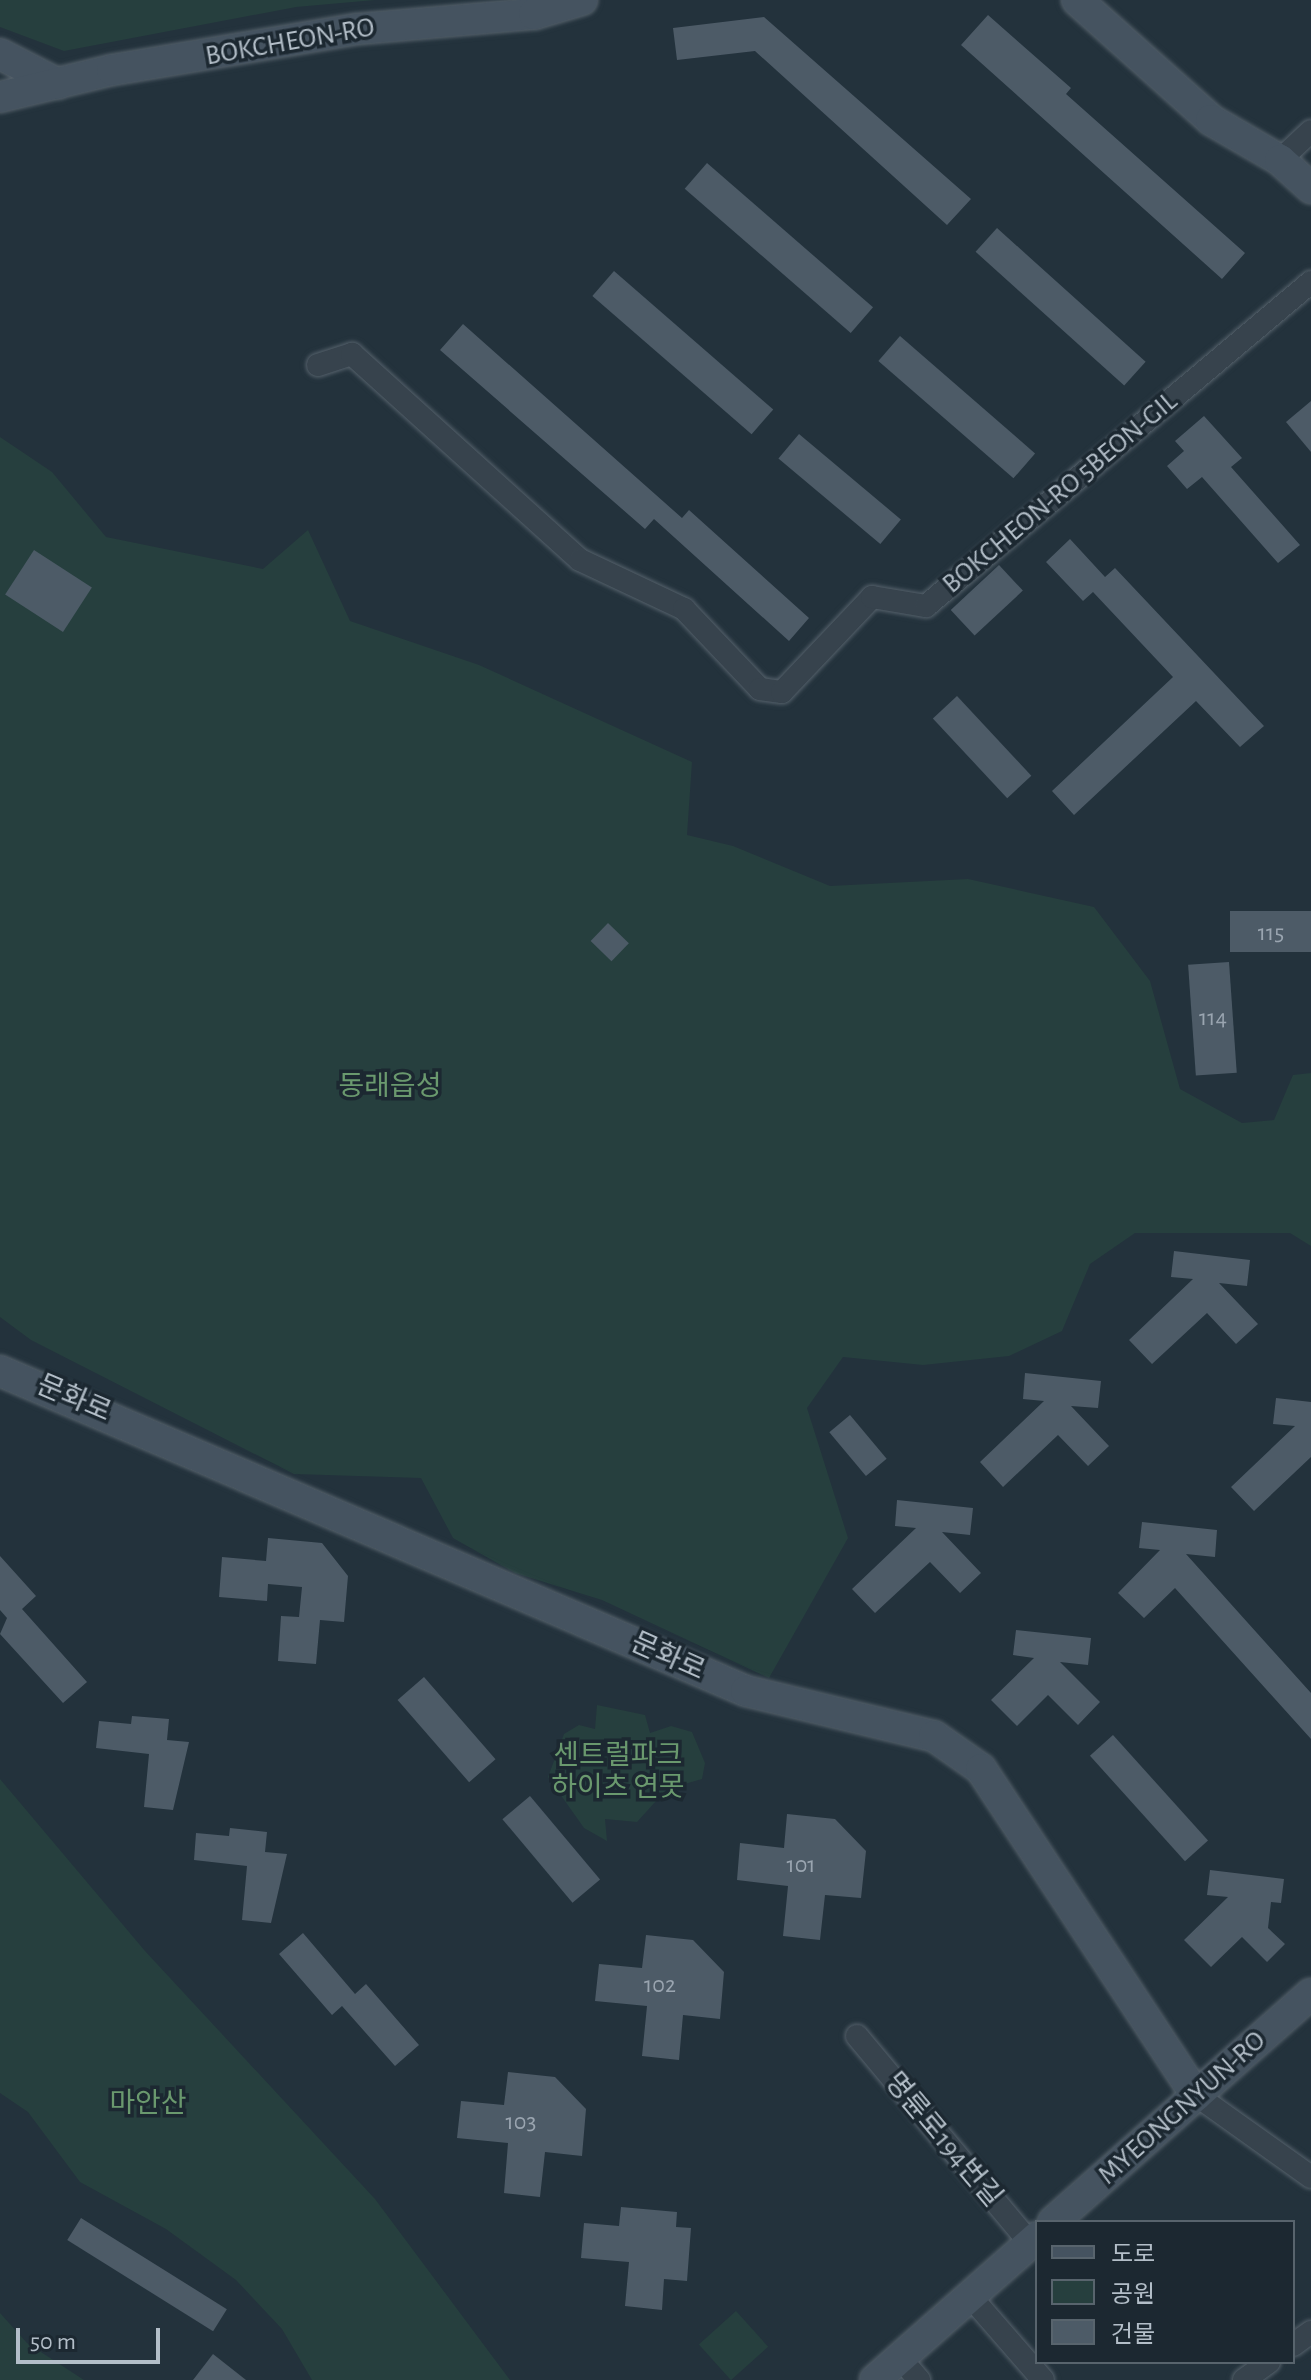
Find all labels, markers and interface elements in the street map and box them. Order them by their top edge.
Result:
street label: BOKCHEON-RO [203,11,377,73]
street label: BOKCHEON-RO 5BEON-GIL [936,385,1184,601]
house number: 115 [1258,920,1284,948]
house number: 114 [1199,1005,1227,1033]
park label: 동래읍성 [338,1070,442,1104]
street label: 문화로 [32,1368,116,1430]
street label: 문화로 [626,1626,710,1688]
park label: 센트럴파크 하이츠 연못 [551,1739,685,1805]
house number: 101 [786,1852,816,1880]
house number: 102 [644,1972,676,2000]
street label: MYEONGNYUN-RO [1091,2024,1273,2192]
street label: 명륜로194번길 [877,2066,1009,2214]
park label: 마안산 [109,2087,187,2121]
house number: 103 [506,2109,536,2137]
legend [1035,2220,1295,2364]
text: 도로 [1111,2243,1155,2267]
text: 공원 [1111,2283,1155,2307]
scale bar [20,2312,164,2362]
text: 건물 [1111,2323,1155,2347]
text: 50 m [30,2330,76,2354]

